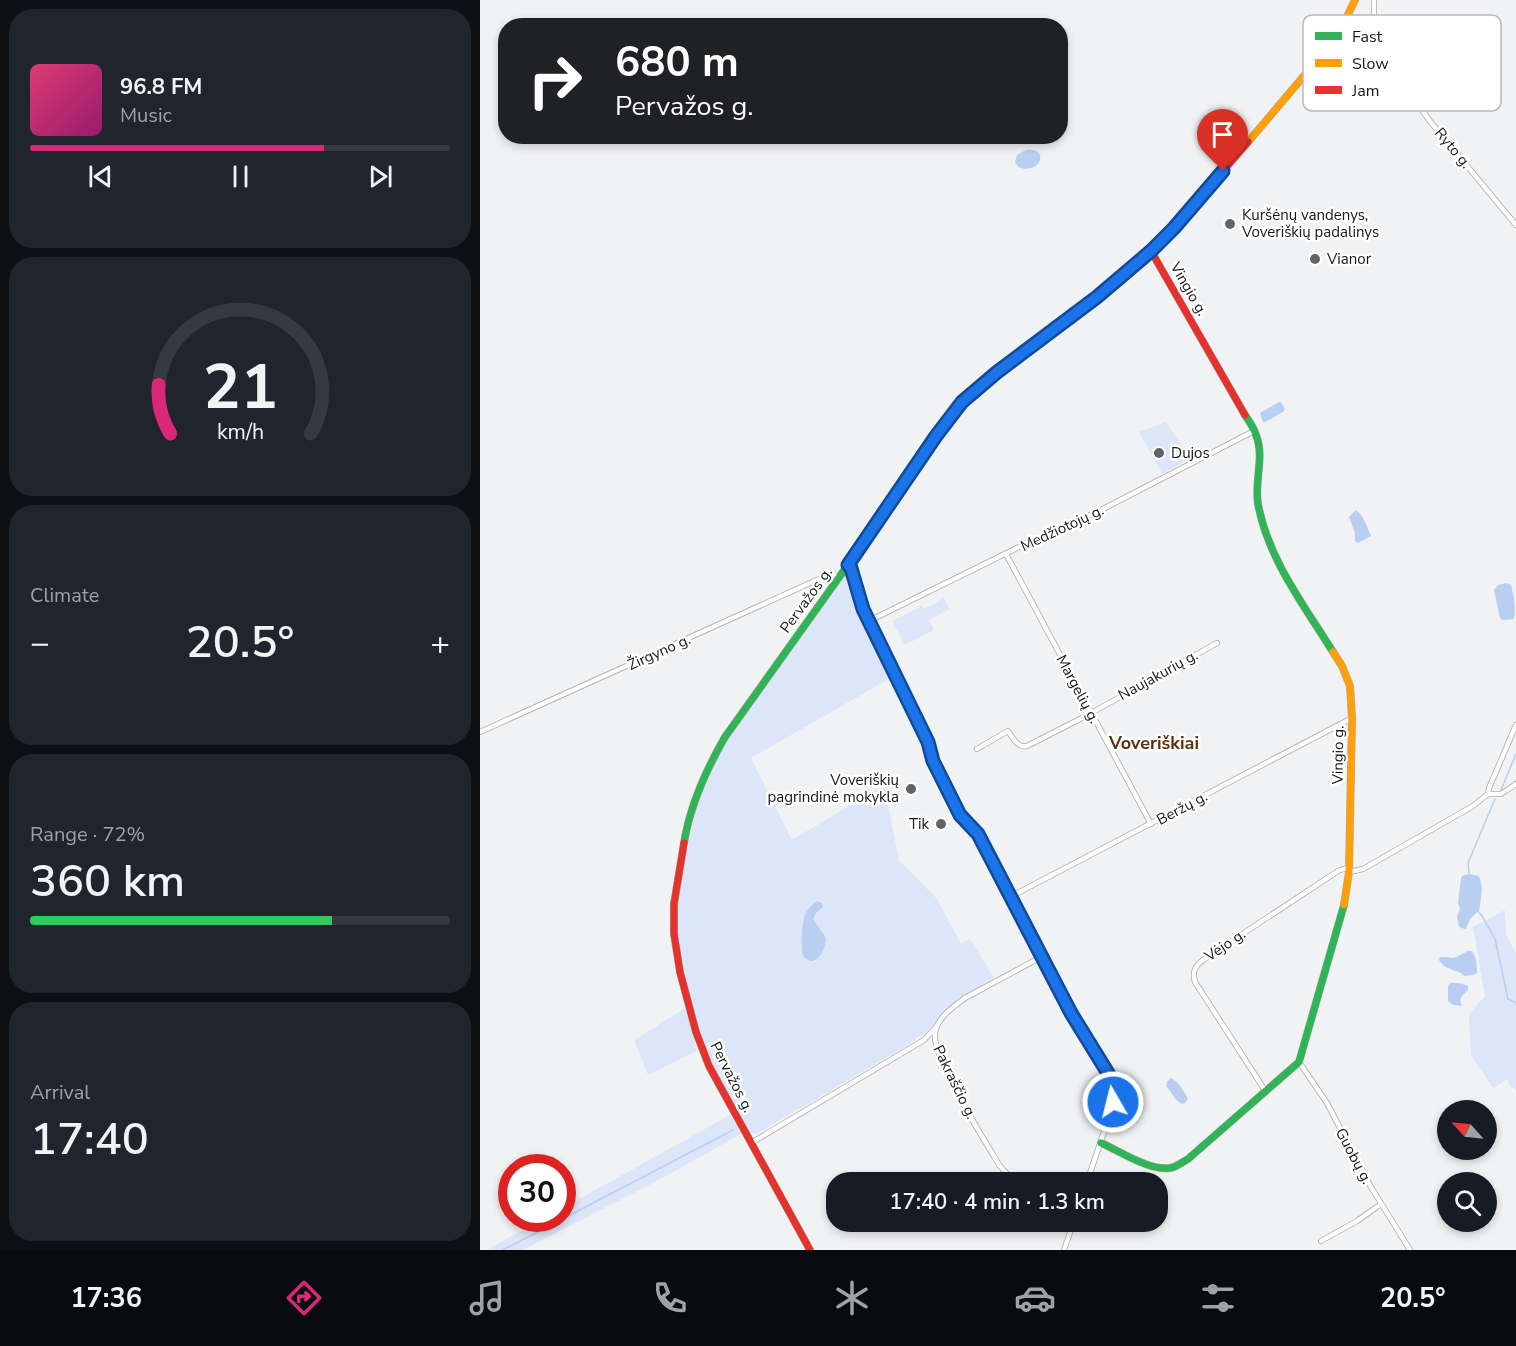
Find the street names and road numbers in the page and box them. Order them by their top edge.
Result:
street label: Ryto g. [1430,123,1476,173]
street label: Vingio g. [1165,258,1212,320]
street label: Medžiotojų g. [1017,500,1107,556]
street label: Pervažos g. [775,563,837,637]
street label: Žirgyno g. [624,629,694,675]
street label: Naujakurių g. [1115,645,1201,705]
street label: Margelių g. [1052,651,1104,727]
street label: Vingio g. [1327,725,1349,786]
street label: Beržų g. [1153,786,1211,830]
street label: Vėjo g. [1200,924,1249,967]
street label: Pervažos g. [706,1038,758,1116]
street label: Pakraščio g. [929,1042,981,1122]
street label: Guobų g. [1331,1124,1377,1188]

